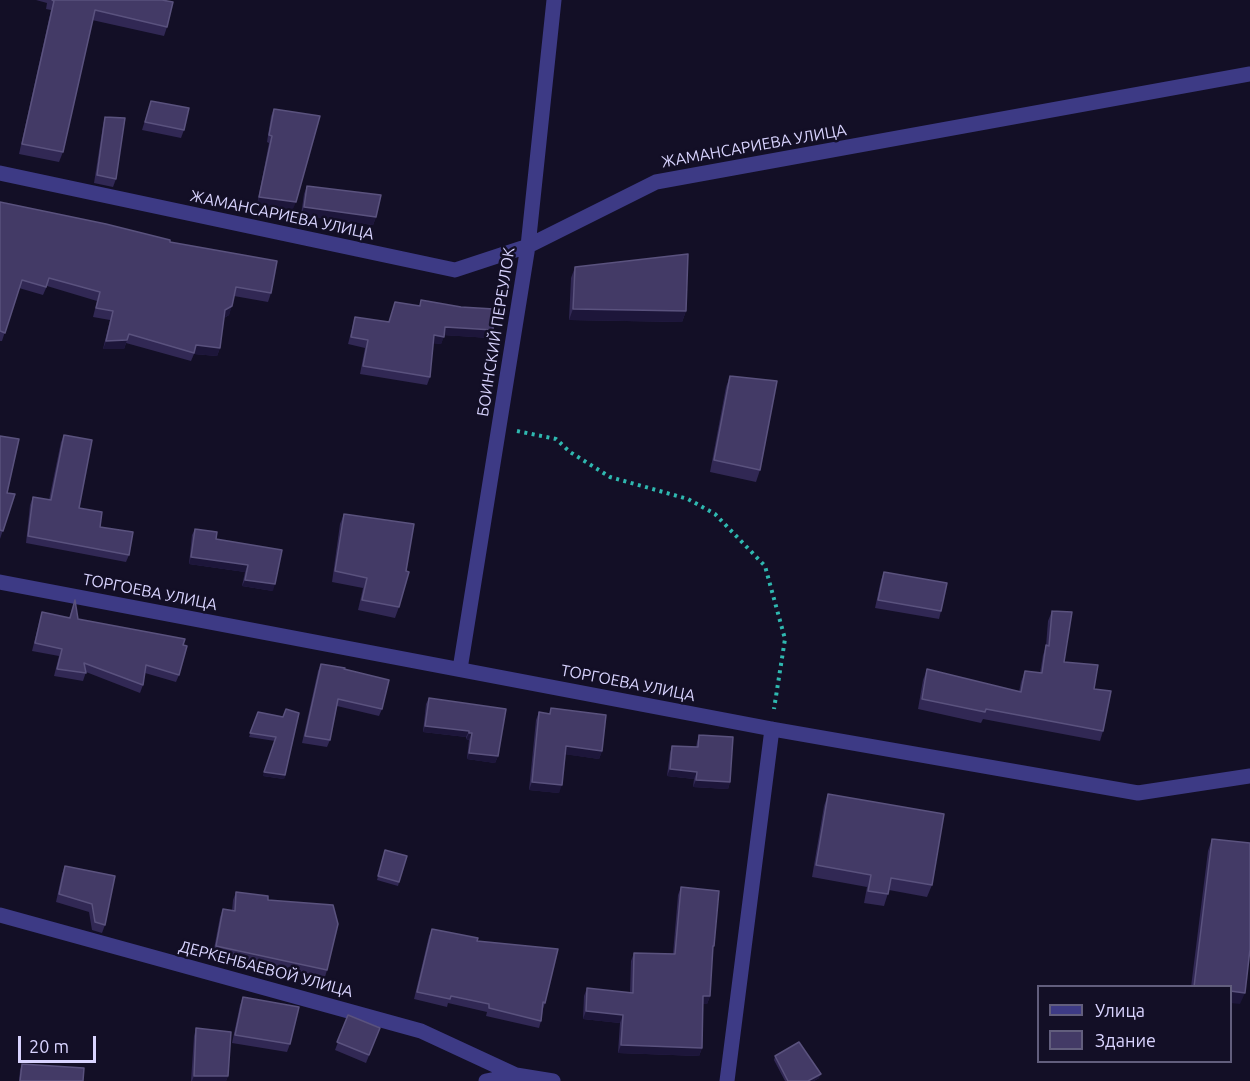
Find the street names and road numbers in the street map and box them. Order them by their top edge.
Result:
street label: ЖАМАНСАРИЕВА УЛИЦА [660,120,848,172]
street label: ЖАМАНСАРИЕВА УЛИЦА [188,186,376,244]
street label: БОИНСКИЙ ПЕРЕУЛОК [473,246,519,418]
street label: ТОРГОЕВА УЛИЦА [81,570,219,614]
street label: ТОРГОЕВА УЛИЦА [559,661,697,705]
street label: ДЕРКЕНБАЕВОЙ УЛИЦА [177,937,355,1001]

